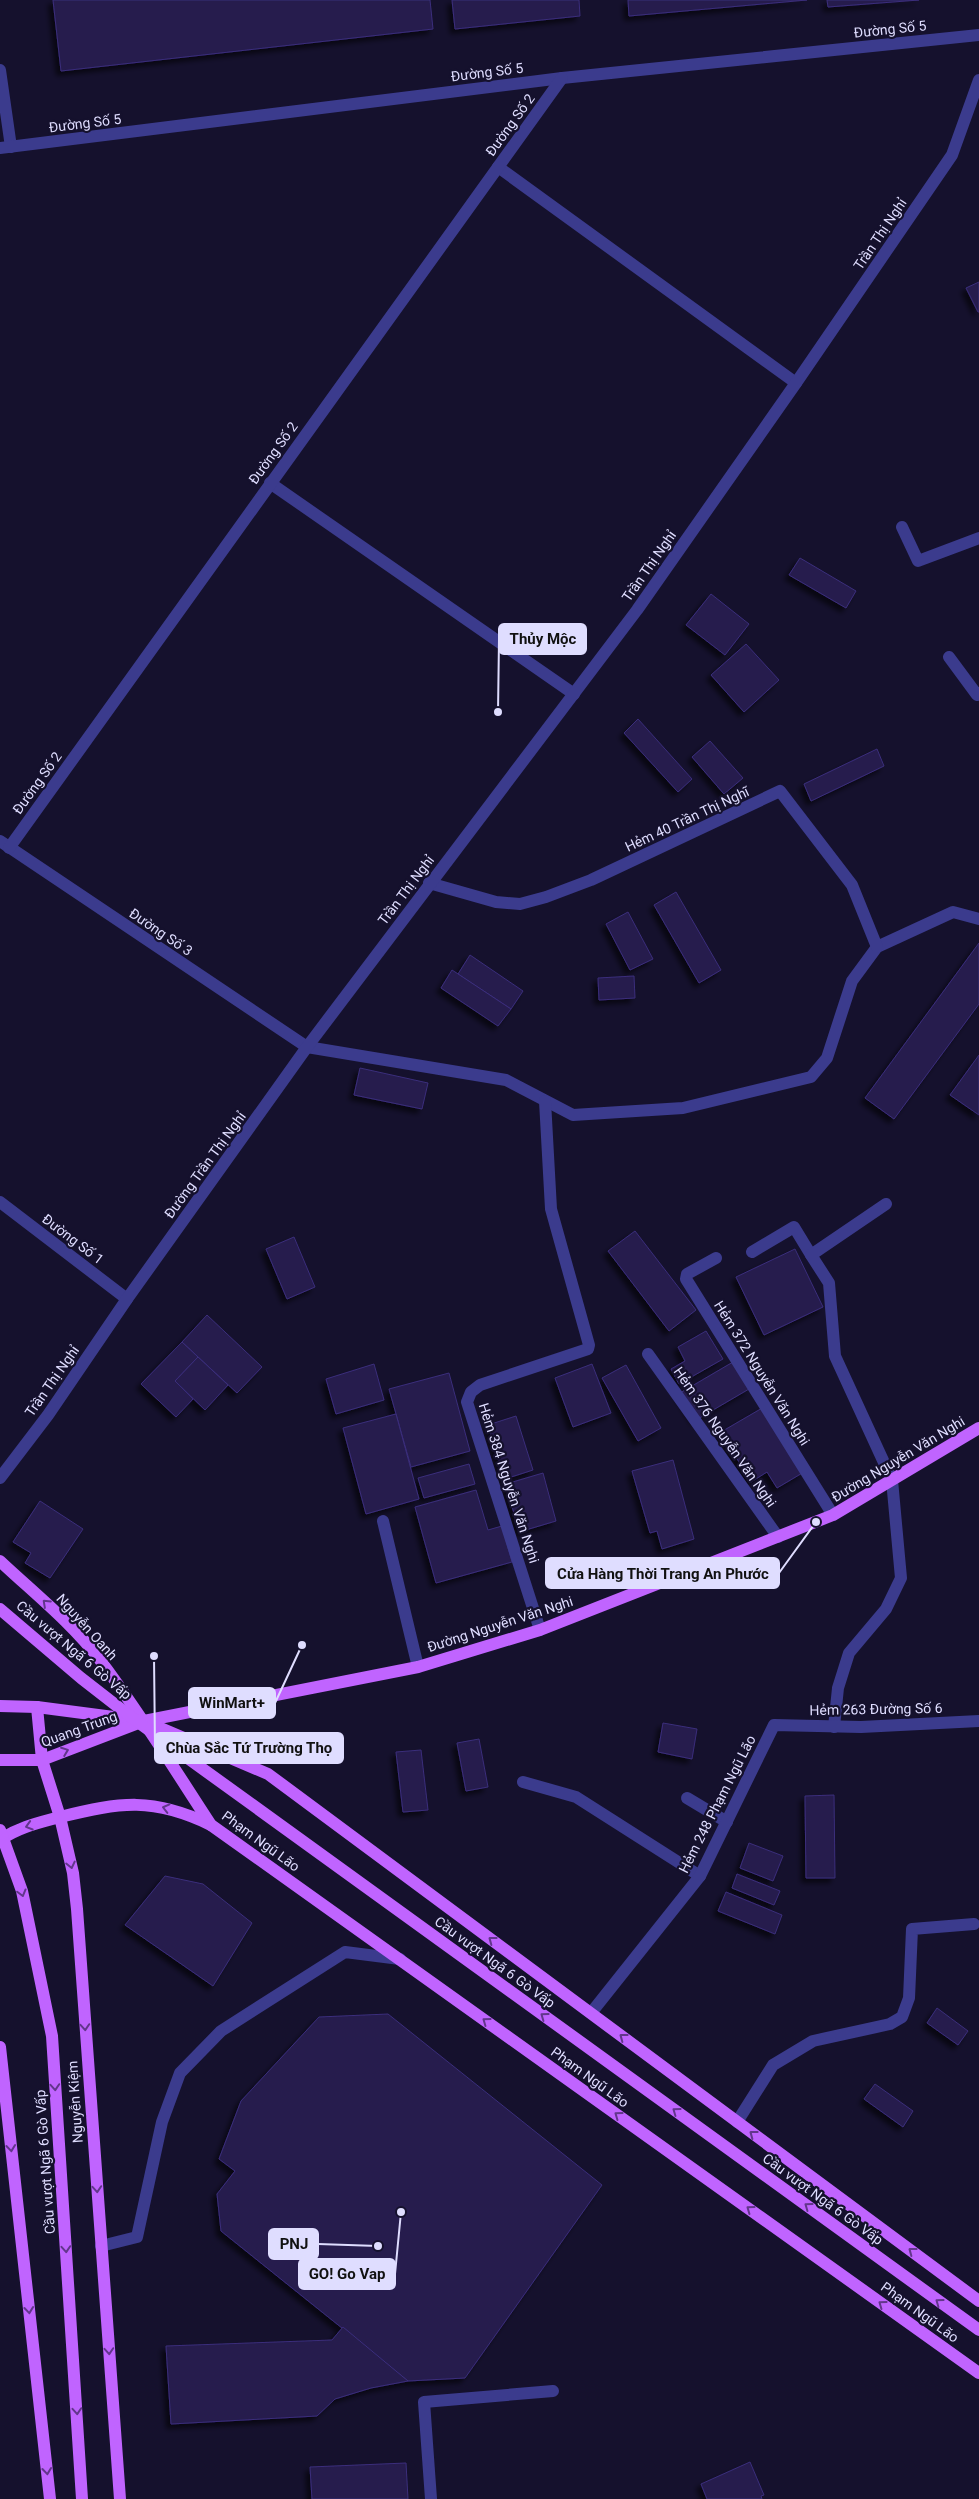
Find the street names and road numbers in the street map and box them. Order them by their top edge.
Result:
street label: Đường Số 5 [853,17,927,41]
street label: Đường Số 5 [450,60,524,84]
street label: Đường Số 2 [482,91,538,159]
street label: Đường Số 5 [48,111,122,135]
street label: Trần Thị Nghỉ [850,195,910,273]
street label: Đường Số 2 [245,419,301,487]
street label: Trần Thị Nghỉ [619,527,680,605]
street label: Đường Số 2 [9,749,65,817]
street label: Hẻm 40 Trần Thị Nghĩ [622,783,753,855]
street label: Trần Thị Nghỉ [375,852,438,928]
street label: Đường Số 3 [126,905,196,959]
street label: Đường Trần Thị Nghỉ [161,1108,249,1221]
street label: Đường Số 1 [39,1211,107,1267]
street label: Hẻm 372 Nguyễn Văn Nghi [711,1298,813,1448]
street label: Trần Thị Nghỉ [22,1342,83,1420]
street label: Hẻm 376 Nguyễn Văn Nghi [670,1364,780,1510]
street label: Hẻm 384 Nguyễn Văn Nghi [476,1401,542,1565]
street label: Đường Nguyễn Văn Nghi [829,1413,967,1505]
street label: Nguyễn Oanh [53,1591,121,1663]
street label: Đường Nguyễn Văn Nghi [425,1593,575,1655]
street label: Cầu vượt Ngã 6 Gò Vấp [13,1597,135,1703]
street label: Hẻm 263 Đường Số 6 [809,1700,943,1718]
street label: Quang Trung [39,1708,119,1750]
street label: Hẻm 248 Phạm Ngũ Lão [675,1732,759,1875]
street label: Phạm Ngũ Lão [219,1807,303,1875]
street label: Cầu vượt Ngã 6 Gò Vấp [432,1913,558,2011]
street label: Phạm Ngũ Lão [548,2043,632,2111]
street label: Nguyễn Kiệm [64,2060,86,2144]
street label: Cầu vượt Ngã 6 Gò Vấp [32,2089,58,2235]
street label: Cầu vượt Ngã 6 Gò Vấp [760,2150,886,2248]
street label: Phạm Ngũ Lão [878,2278,962,2346]

